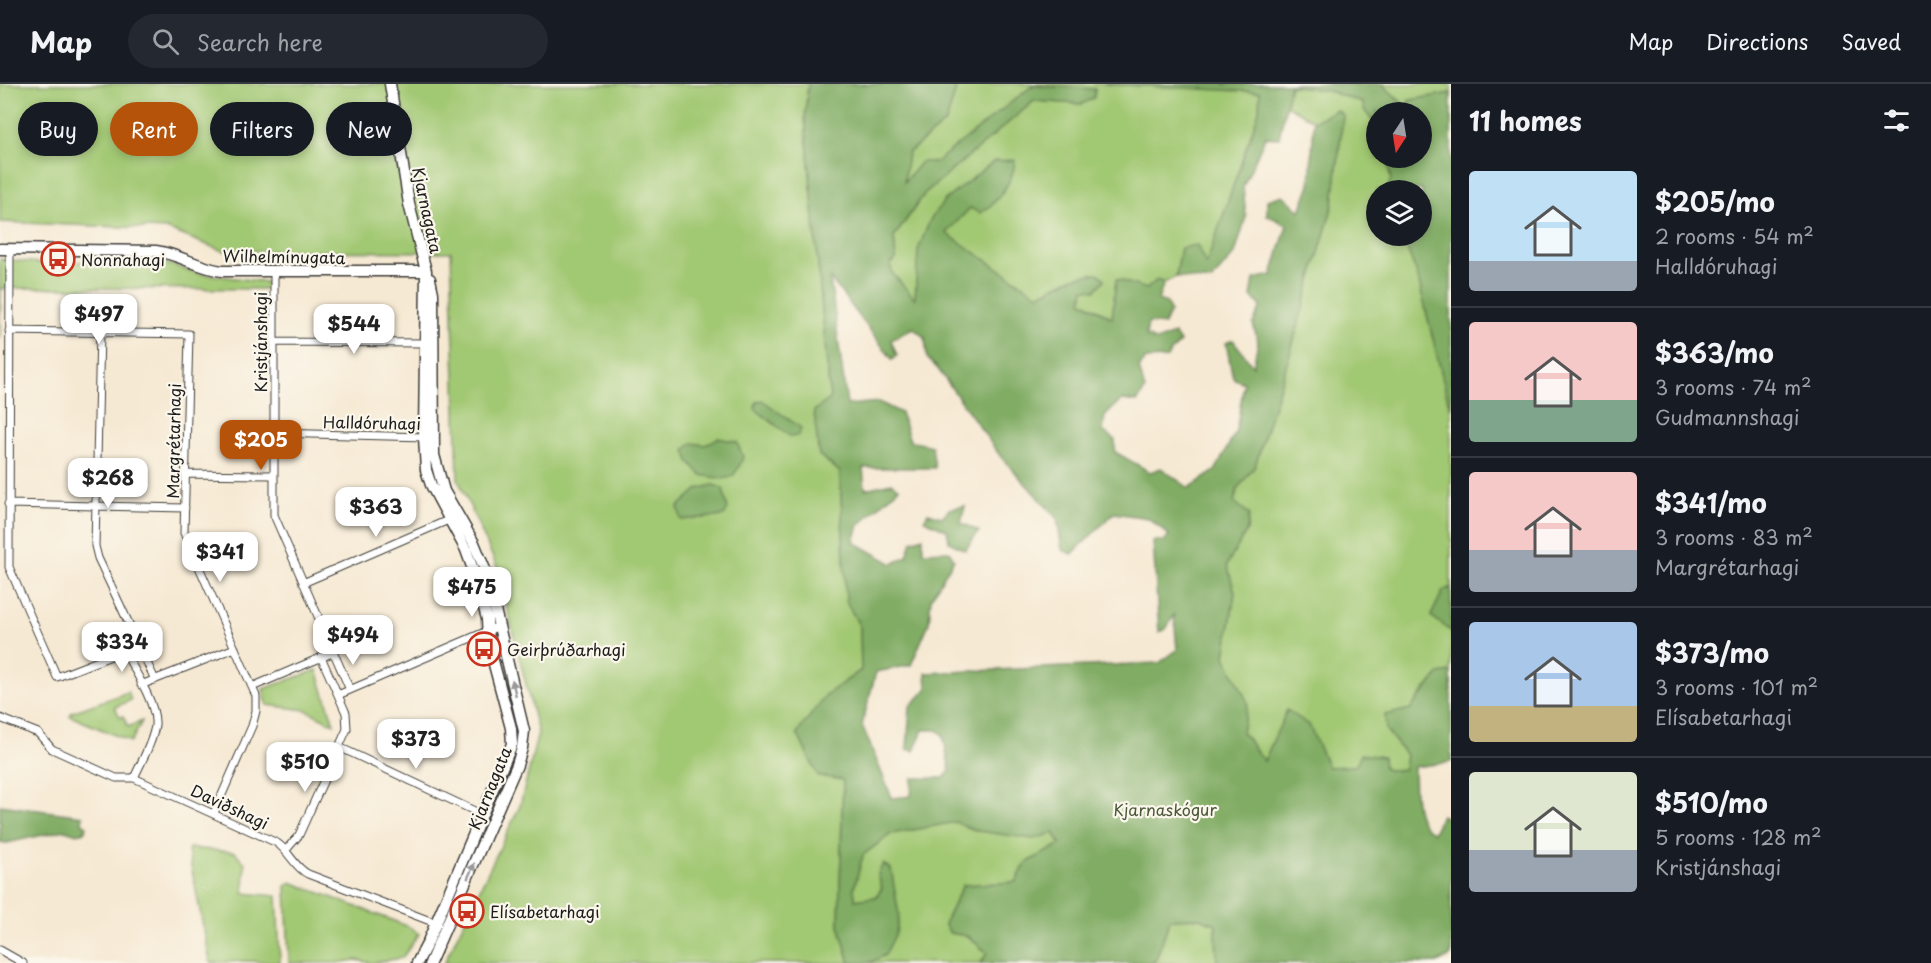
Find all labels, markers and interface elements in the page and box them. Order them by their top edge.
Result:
search box [128,14,548,68]
text: Map [30,20,92,63]
icon: search [149,25,182,58]
text: Search here [197,25,323,58]
text: Map [1628,25,1673,57]
text: Directions [1706,25,1808,57]
text: Saved [1841,25,1901,57]
text: 11 homes [1469,101,1582,140]
chip: Buy [18,102,98,156]
chip: Rent [110,102,198,156]
chip: Filters [210,102,314,156]
chip: New [326,102,412,156]
north arrow [1366,102,1432,168]
map controls [1366,102,1432,246]
icon: filters [1880,104,1913,137]
street label: Kjarnagata [407,165,449,255]
button: layers [1366,180,1432,246]
text: $205/mo [1655,182,1775,221]
icon: home [1517,195,1589,267]
text: 2 rooms · 54 m² [1655,221,1814,251]
bus stop icon: Nonnahagi [40,241,76,277]
street label: Wilhelmínugata [222,243,346,269]
place label: Nonnahagi [81,247,165,271]
text: Halldóruhagi [1655,251,1778,281]
street label: Kristjánshagi [248,292,272,392]
pin: $497 [63,294,135,345]
text: $497 [74,298,124,328]
pin: $544 [318,304,390,355]
text: $544 [328,308,381,338]
text: $363/mo [1655,333,1774,372]
icon: home [1517,346,1589,418]
text: 3 rooms · 74 m² [1655,372,1812,402]
street label: Margrétarhagi [160,383,186,499]
text: Gudmannshagi [1655,402,1799,432]
street label: Halldóruhagi [323,409,421,435]
pin: $205 [225,420,297,471]
text: $205 [234,424,288,454]
pin: $268 [72,458,144,509]
text: $268 [82,462,134,492]
text: $341/mo [1655,483,1767,522]
pin: $363 [340,487,412,538]
text: $363 [349,491,403,521]
icon: home [1517,496,1589,568]
text: 3 rooms · 83 m² [1655,522,1813,552]
pin: $341 [184,532,256,583]
text: $341 [196,536,244,566]
text: Margrétarhagi [1655,552,1799,582]
pin: $475 [436,567,508,618]
text: $475 [447,571,497,601]
pin: $494 [317,615,389,666]
text: $494 [327,619,379,649]
pin: $334 [86,622,158,673]
text: $334 [96,626,148,656]
bus stop icon: Geirþrúðarhagi [466,631,502,667]
text: $373/mo [1655,633,1769,672]
place label: Geirþrúðarhagi [507,637,626,661]
icon: home [1517,646,1589,718]
text: 3 rooms · 101 m² [1655,672,1818,702]
one-way arrow [508,678,518,697]
text: Elísabetarhagi [1655,702,1792,732]
pin: $373 [380,719,452,770]
text: $373 [391,723,441,753]
pin: $510 [269,742,341,793]
street label: Kjarnagata [461,743,517,833]
text: $510 [280,746,330,776]
street label: Daviðshagi [187,777,273,835]
text: $510/mo [1655,783,1768,822]
icon: home [1517,796,1589,868]
park label: Kjarnaskógur [1113,797,1217,821]
text: 5 rooms · 128 m² [1655,822,1821,852]
text: Kristjánshagi [1655,852,1781,882]
one-way arrow [466,862,476,880]
bus stop icon: Elísabetarhagi [449,893,485,929]
place label: Elísabetarhagi [490,899,600,923]

